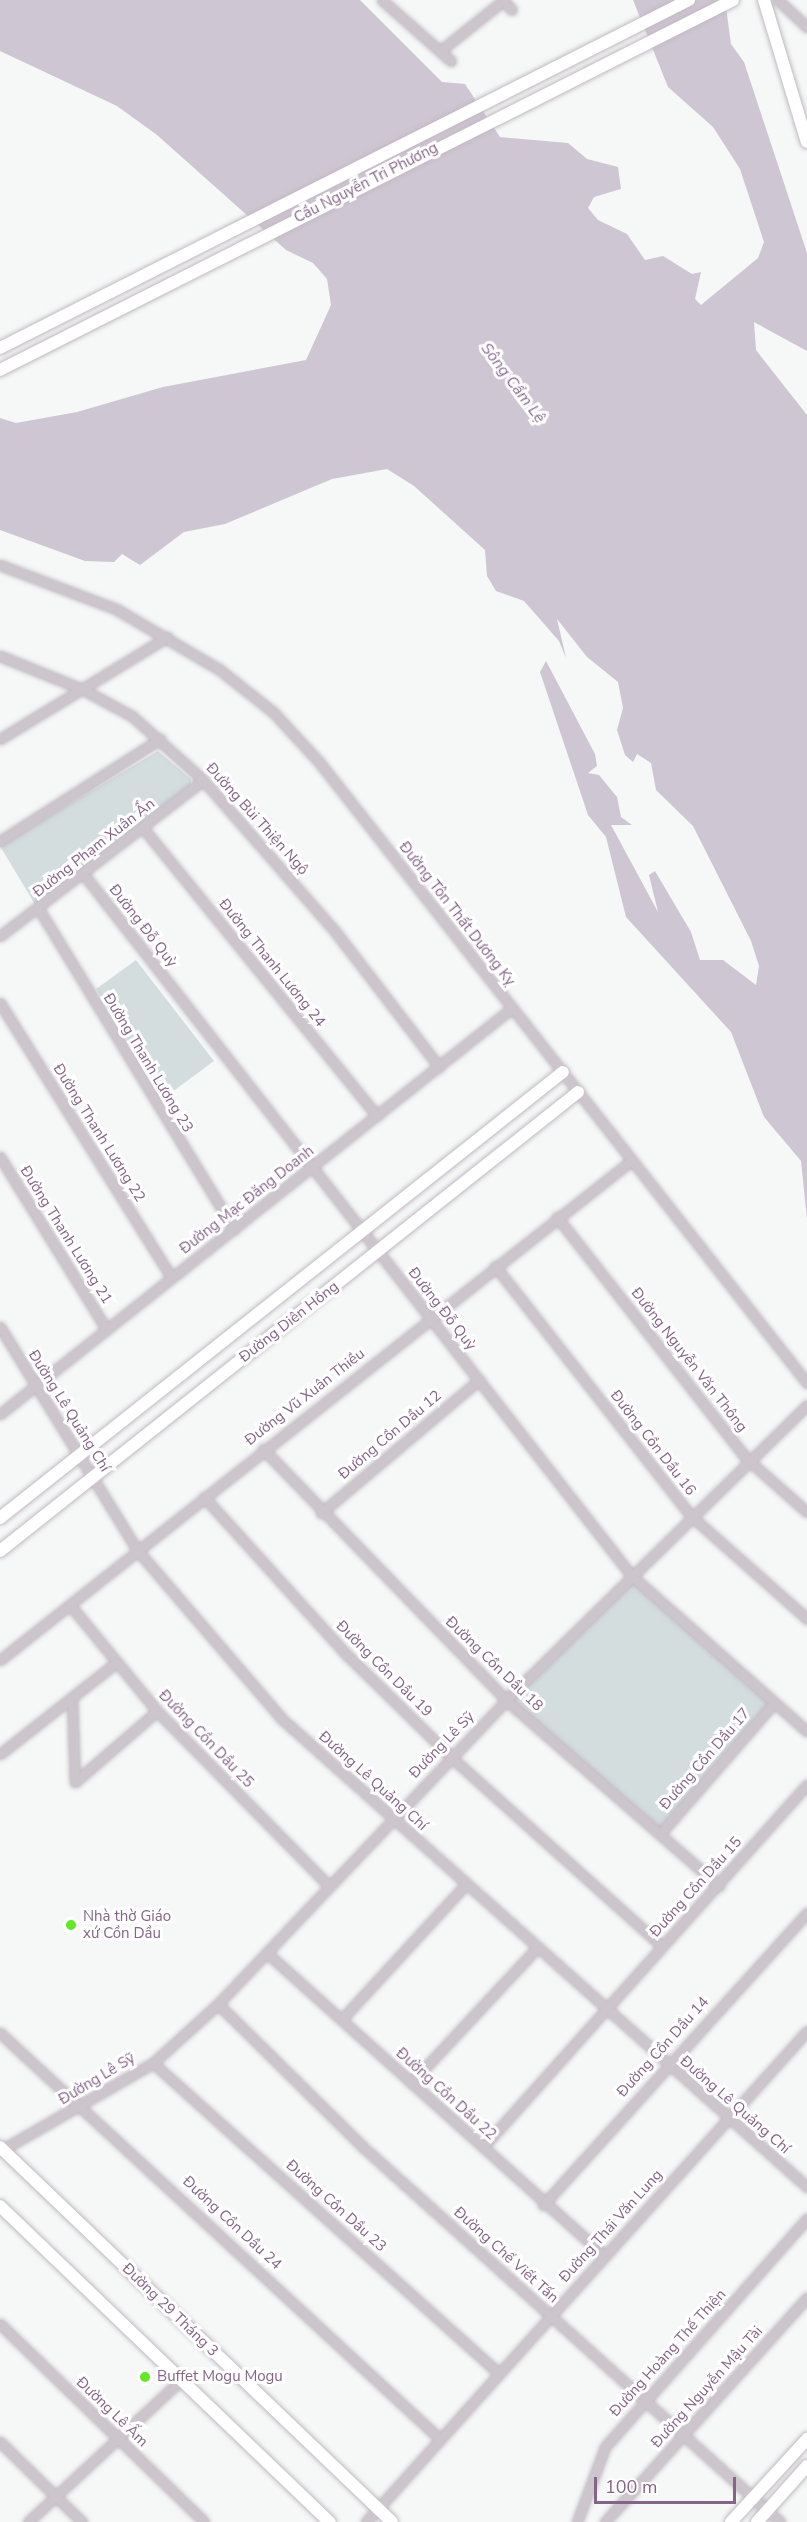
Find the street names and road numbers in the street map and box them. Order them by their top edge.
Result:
street label: Cầu Nguyễn Tri Phương [291,139,441,227]
street label: Đường Bùi Thiện Ngộ [202,759,312,879]
street label: Đường Phạm Xuân Ẩn [29,795,159,901]
street label: Đường Tôn Thất Dương Kỵ [395,838,519,990]
street label: Đường Đỗ Quỳ [105,881,181,971]
street label: Đường Thanh Lương 24 [215,895,329,1031]
street label: Đường Thanh Lương 23 [99,990,197,1136]
street label: Đường Thanh Lương 22 [49,1061,149,1205]
street label: Đường Mạc Đăng Doanh [176,1142,318,1258]
street label: Đường Thanh Lương 21 [16,1163,116,1307]
street label: Đường Đỗ Quỳ [404,1264,480,1354]
street label: Đường Diên Hồng [236,1278,342,1366]
street label: Đường Nguyễn Văn Thông [627,1284,751,1436]
street label: Đường Vũ Xuân Thiều [242,1345,368,1449]
street label: Đường Lê Quảng Chí [24,1347,114,1475]
street label: Đường Cồn Dầu 12 [335,1387,445,1483]
street label: Đường Cồn Dầu 16 [606,1387,700,1499]
street label: Đường Cồn Dầu 18 [441,1613,547,1715]
street label: Đường Cồn Dầu 19 [332,1617,436,1721]
street label: Đường Cồn Dầu 25 [155,1686,257,1792]
street label: Đường Cồn Dầu 17 [656,1705,754,1813]
street label: Đường Lê Sỹ [406,1708,478,1782]
street label: Đường Lê Quảng Chí [315,1727,431,1835]
street label: Đường Cồn Dầu 15 [646,1833,746,1941]
street label: Đường Cồn Dầu 14 [613,1993,713,2101]
street label: Đường Cồn Dầu 22 [392,2044,500,2144]
street label: Đường Lê Sỹ [56,2049,138,2109]
street label: Đường Lê Quảng Chí [676,2052,794,2158]
street label: Đường Cồn Dầu 23 [282,2156,390,2256]
street label: Đường Thái Văn Lung [556,2166,666,2286]
street label: Đường Cồn Dầu 24 [179,2173,285,2273]
street label: Đường Chế Viết Tấn [450,2203,562,2307]
street label: Đường 29 Tháng 3 [118,2260,222,2360]
street label: Đường Hoàng Thế Thiện [606,2286,730,2420]
street label: Đường Nguyễn Mậu Tài [648,2322,766,2452]
street label: Đường Lê Ấm [72,2373,152,2451]

